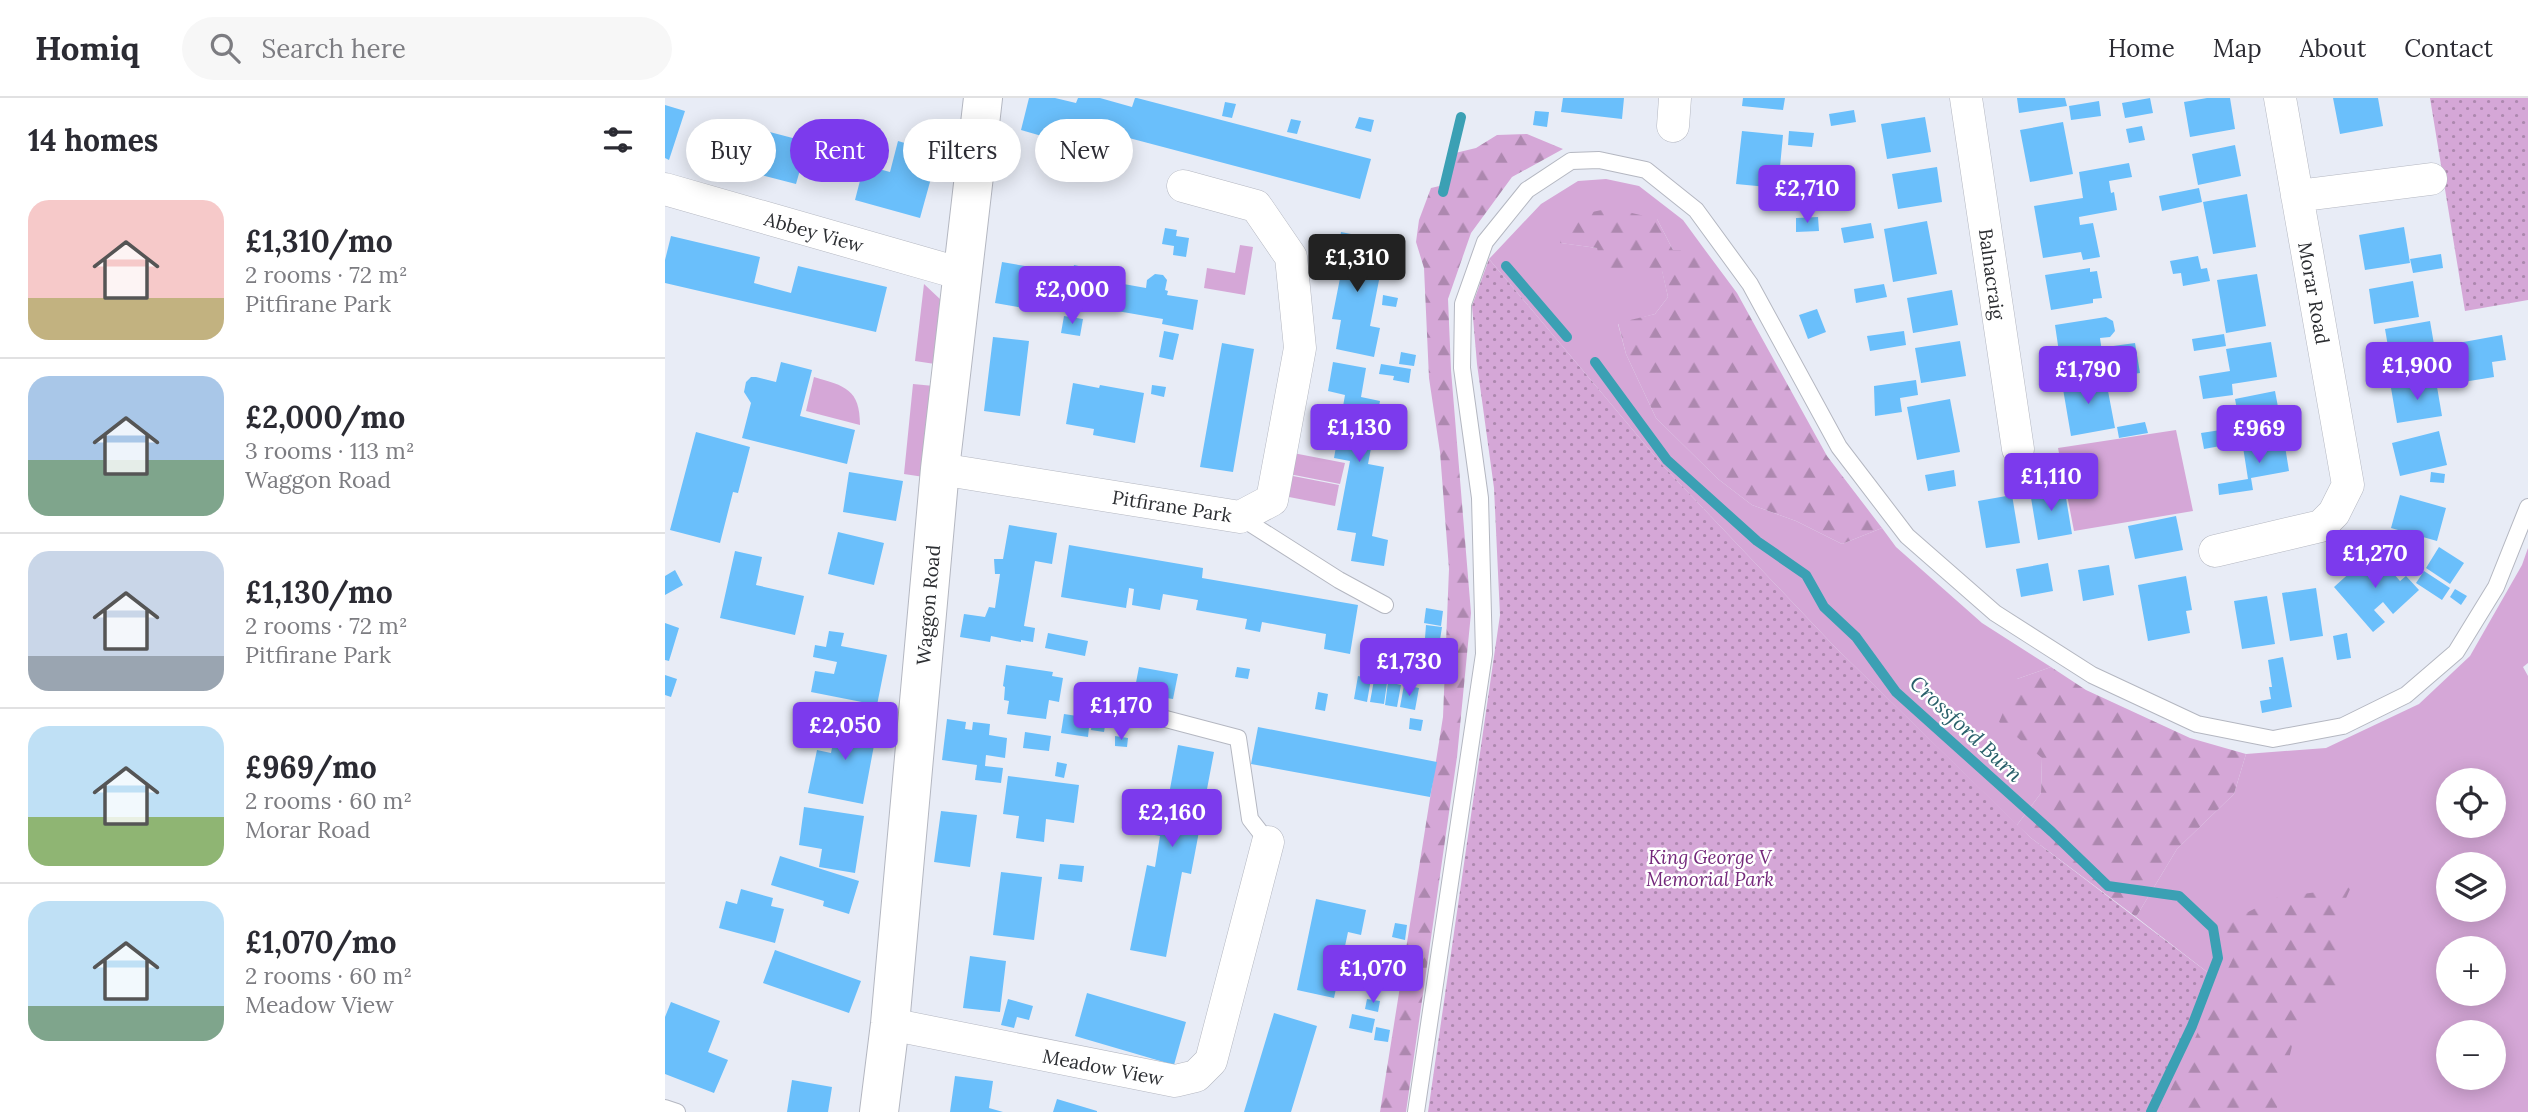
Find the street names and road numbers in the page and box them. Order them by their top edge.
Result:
street label: Abbey View [761,206,867,258]
street label: Balnacraig [1974,227,2010,322]
street label: Morar Road [2293,240,2335,346]
street label: Pitfirane Park [1111,485,1234,527]
street label: Waggon Road [911,544,945,666]
street label: Meadow View [1040,1044,1166,1091]

